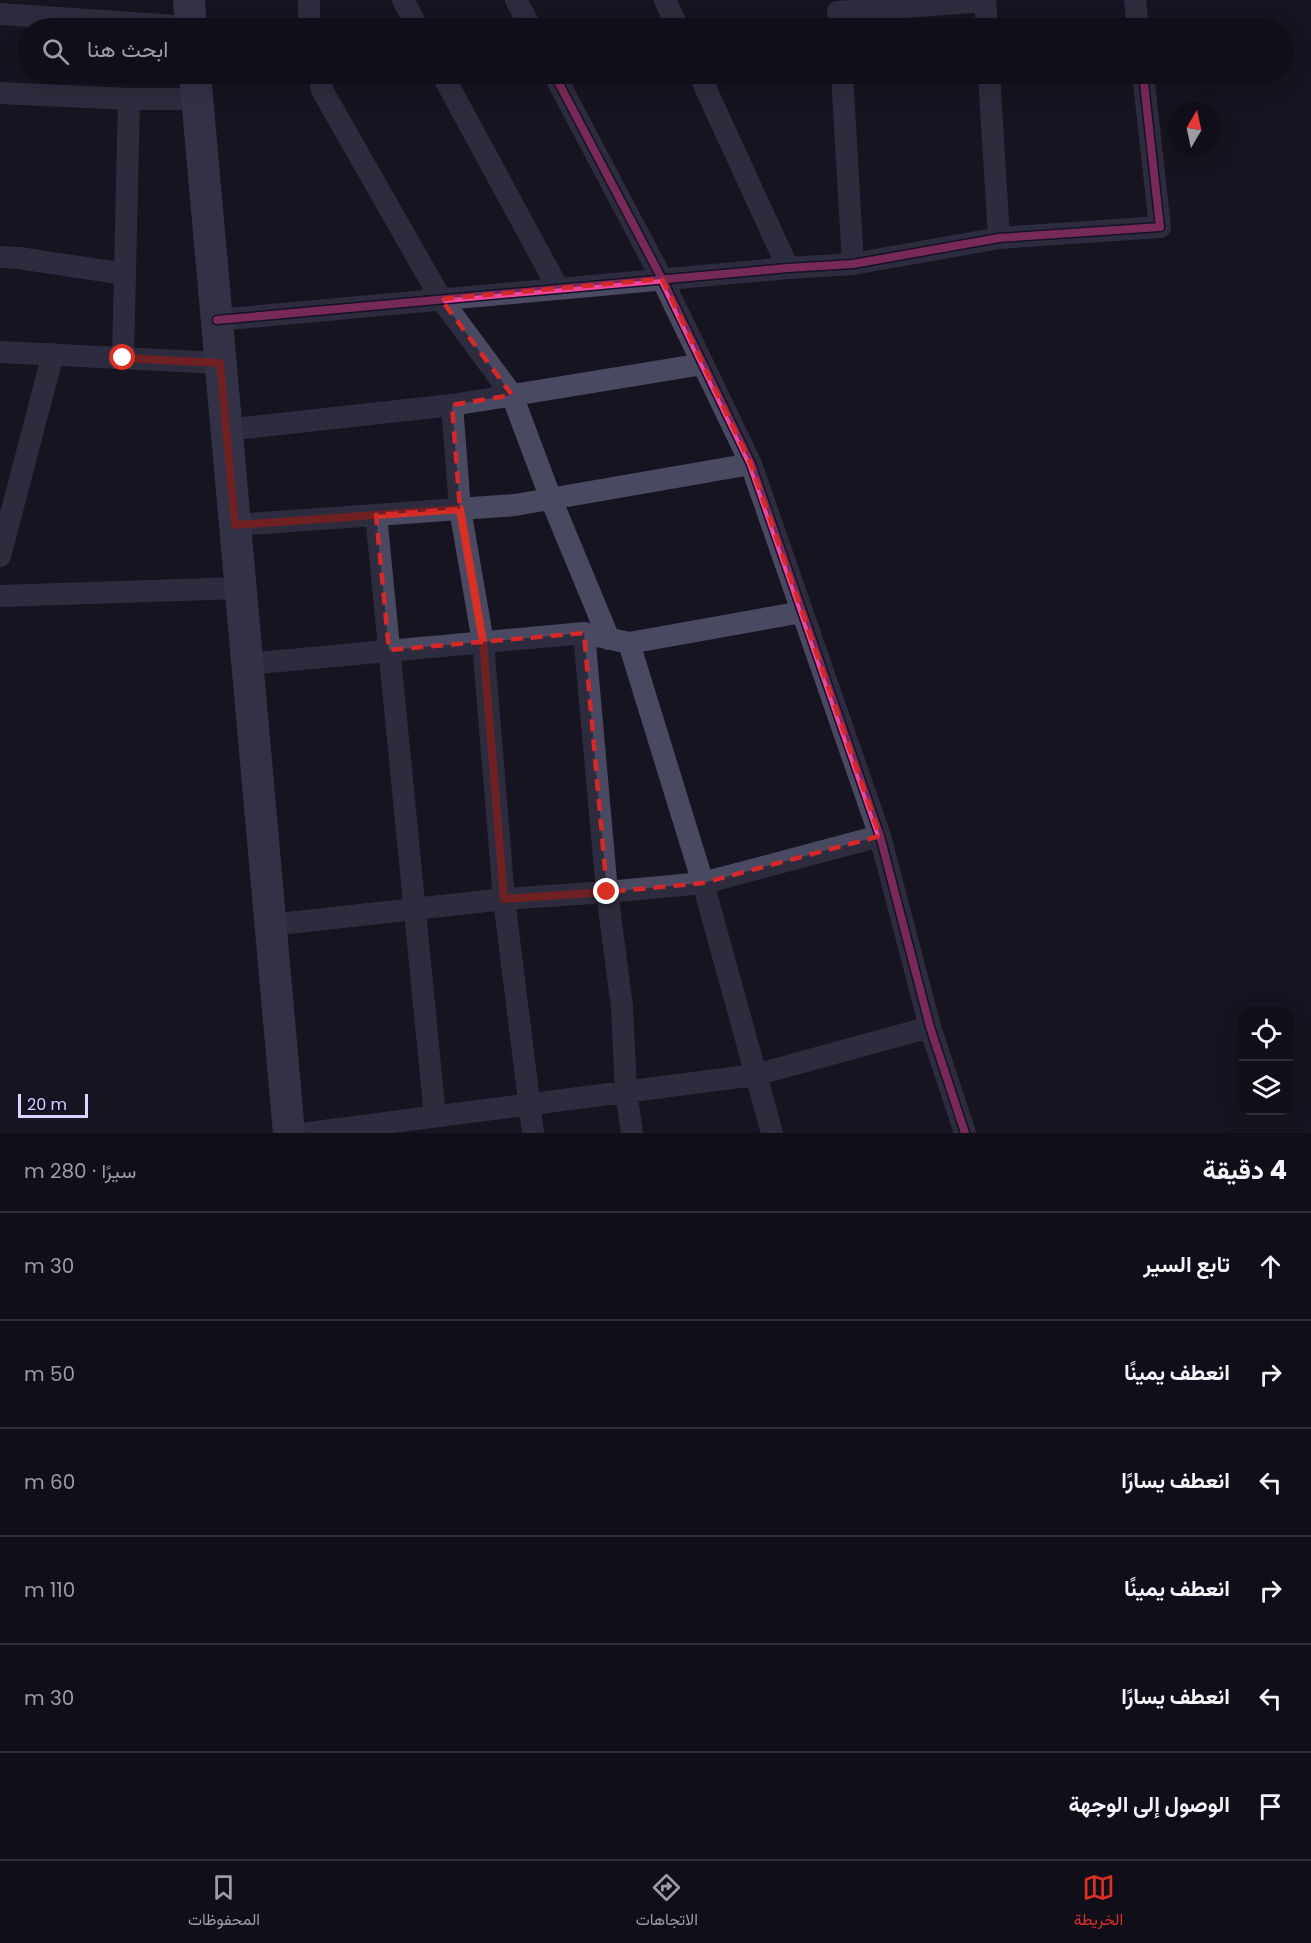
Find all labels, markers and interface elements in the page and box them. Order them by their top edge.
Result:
search box [18,18,1293,84]
text: ابحث هنا [87,34,168,65]
icon: search [39,35,72,68]
north arrow [1167,102,1221,156]
route start [109,344,135,370]
route end [593,878,619,904]
map controls [1239,1007,1293,1115]
button: locate [1239,1007,1293,1061]
button: layers [1239,1061,1293,1115]
scale bar [18,1091,88,1118]
text: 20 m [27,1093,67,1116]
text: 4 دقيقة [1203,1152,1287,1188]
text: سيرًا · 280 m [24,1157,136,1185]
text: تابع السير [1143,1249,1230,1280]
icon: ahead [1254,1250,1287,1283]
text: 30 m [24,1252,74,1280]
text: انعطف يمينًا [1124,1357,1230,1388]
icon: right [1254,1358,1287,1391]
text: 50 m [24,1360,75,1388]
text: انعطف يسارًا [1121,1465,1230,1496]
icon: left [1254,1466,1287,1499]
text: 60 m [24,1468,75,1496]
text: انعطف يمينًا [1124,1573,1230,1604]
icon: right [1254,1574,1287,1607]
text: 110 m [24,1576,75,1604]
text: انعطف يسارًا [1121,1681,1230,1712]
icon: left [1254,1682,1287,1715]
text: 30 m [24,1684,74,1712]
text: الوصول إلى الوجهة [1069,1789,1230,1820]
icon: arrive [1254,1790,1287,1823]
tab: المحفوظات [188,1871,260,1934]
tab: الاتجاهات [636,1871,698,1934]
tab: الخريطة [1074,1871,1123,1934]

